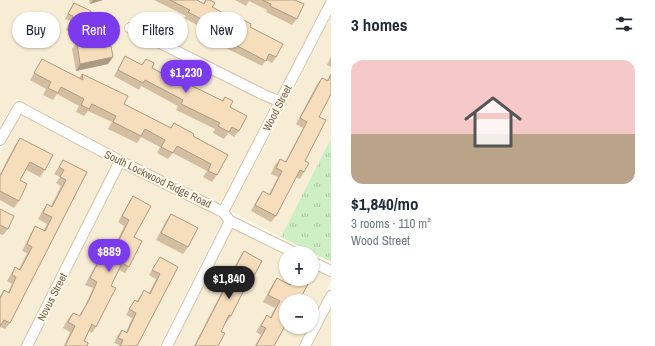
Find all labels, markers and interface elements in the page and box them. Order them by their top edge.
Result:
chip: Buy [12,12,60,48]
chip: Rent [68,12,120,48]
chip: Filters [128,12,188,48]
chip: New [196,12,247,48]
text: 3 homes [351,13,408,36]
icon: filters [613,13,635,35]
pin: $1,230 [153,60,219,94]
text: $1,230 [170,64,202,81]
street label: Wood Street [259,82,295,133]
icon: home [457,86,529,158]
street label: South Lockwood Ridge Road [102,147,214,211]
text: $1,840/mo [351,192,418,215]
text: 3 rooms · 110 m² [351,215,431,232]
text: Wood Street [351,232,410,249]
pin: $889 [85,239,133,273]
text: $889 [97,243,121,260]
map controls [279,246,319,334]
button: + [279,246,319,286]
pin: $1,840 [196,266,262,300]
street label: Novus Street [34,270,70,323]
text: $1,840 [213,270,245,287]
button: − [279,294,319,334]

